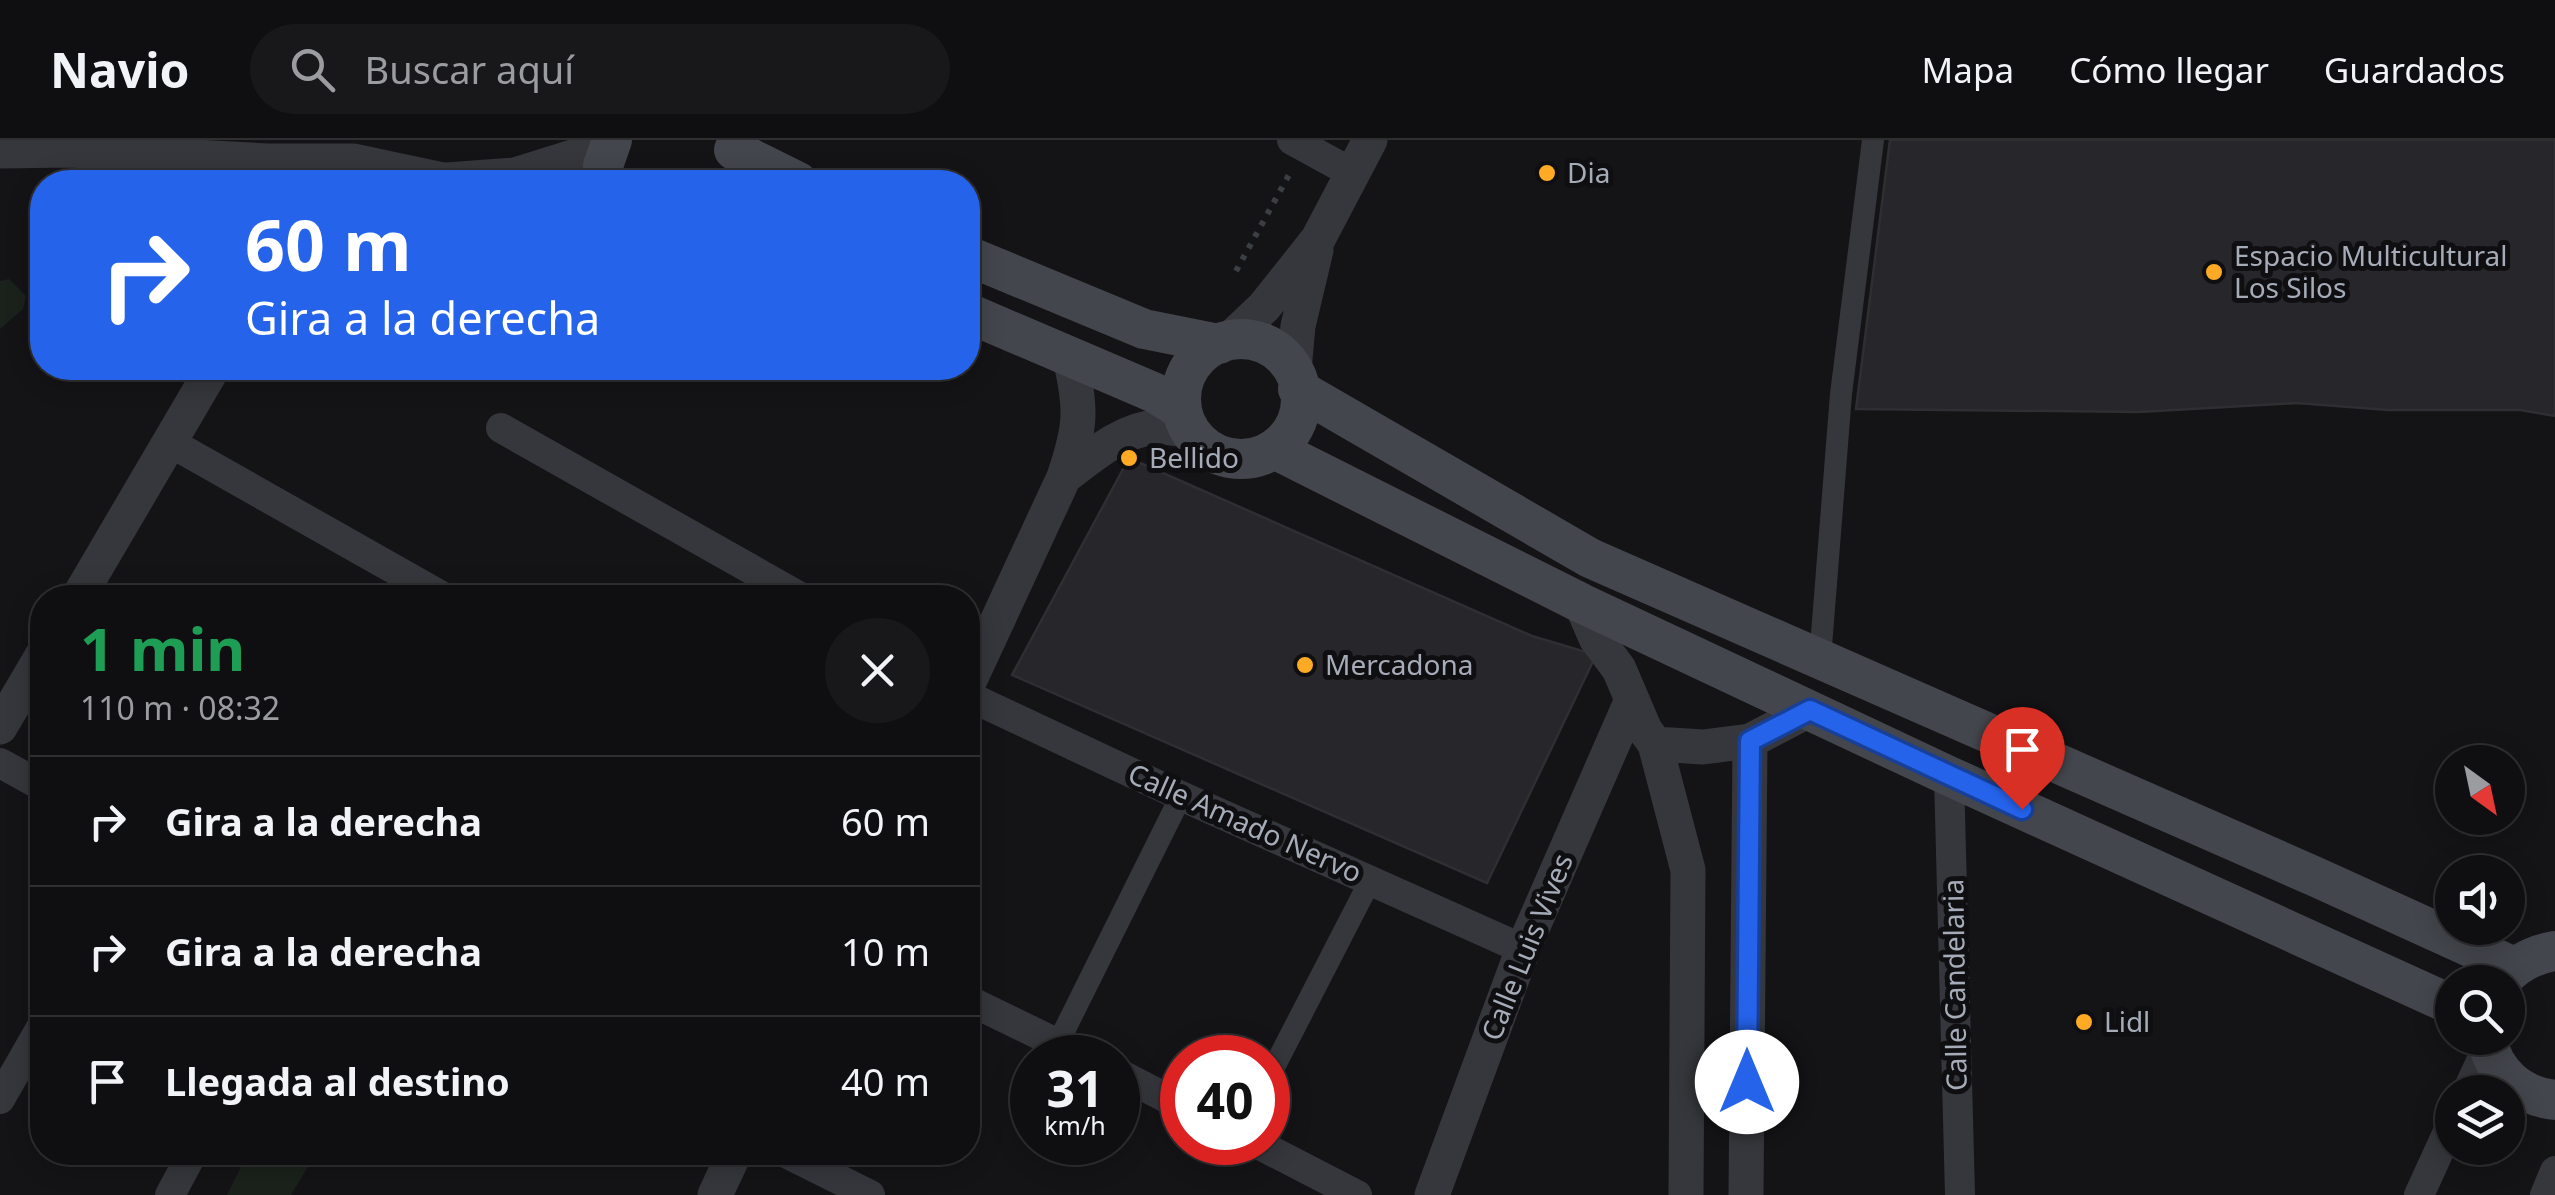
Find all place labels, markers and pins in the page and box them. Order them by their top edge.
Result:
place label: Dia [1567,153,1610,191]
marker: Dia [1536,162,1558,184]
place label: Espacio Multicultural Los Silos [2234,236,2507,306]
marker: Espacio Multicultural Los Silos [2203,261,2225,283]
place label: Bellido [1149,438,1239,476]
marker: Bellido [1118,447,1140,469]
place label: Mercadona [1325,645,1474,683]
marker: Mercadona [1294,654,1316,676]
pin [1980,707,2065,810]
place label: Lidl [2104,1002,2150,1040]
marker: Lidl [2073,1011,2095,1033]

